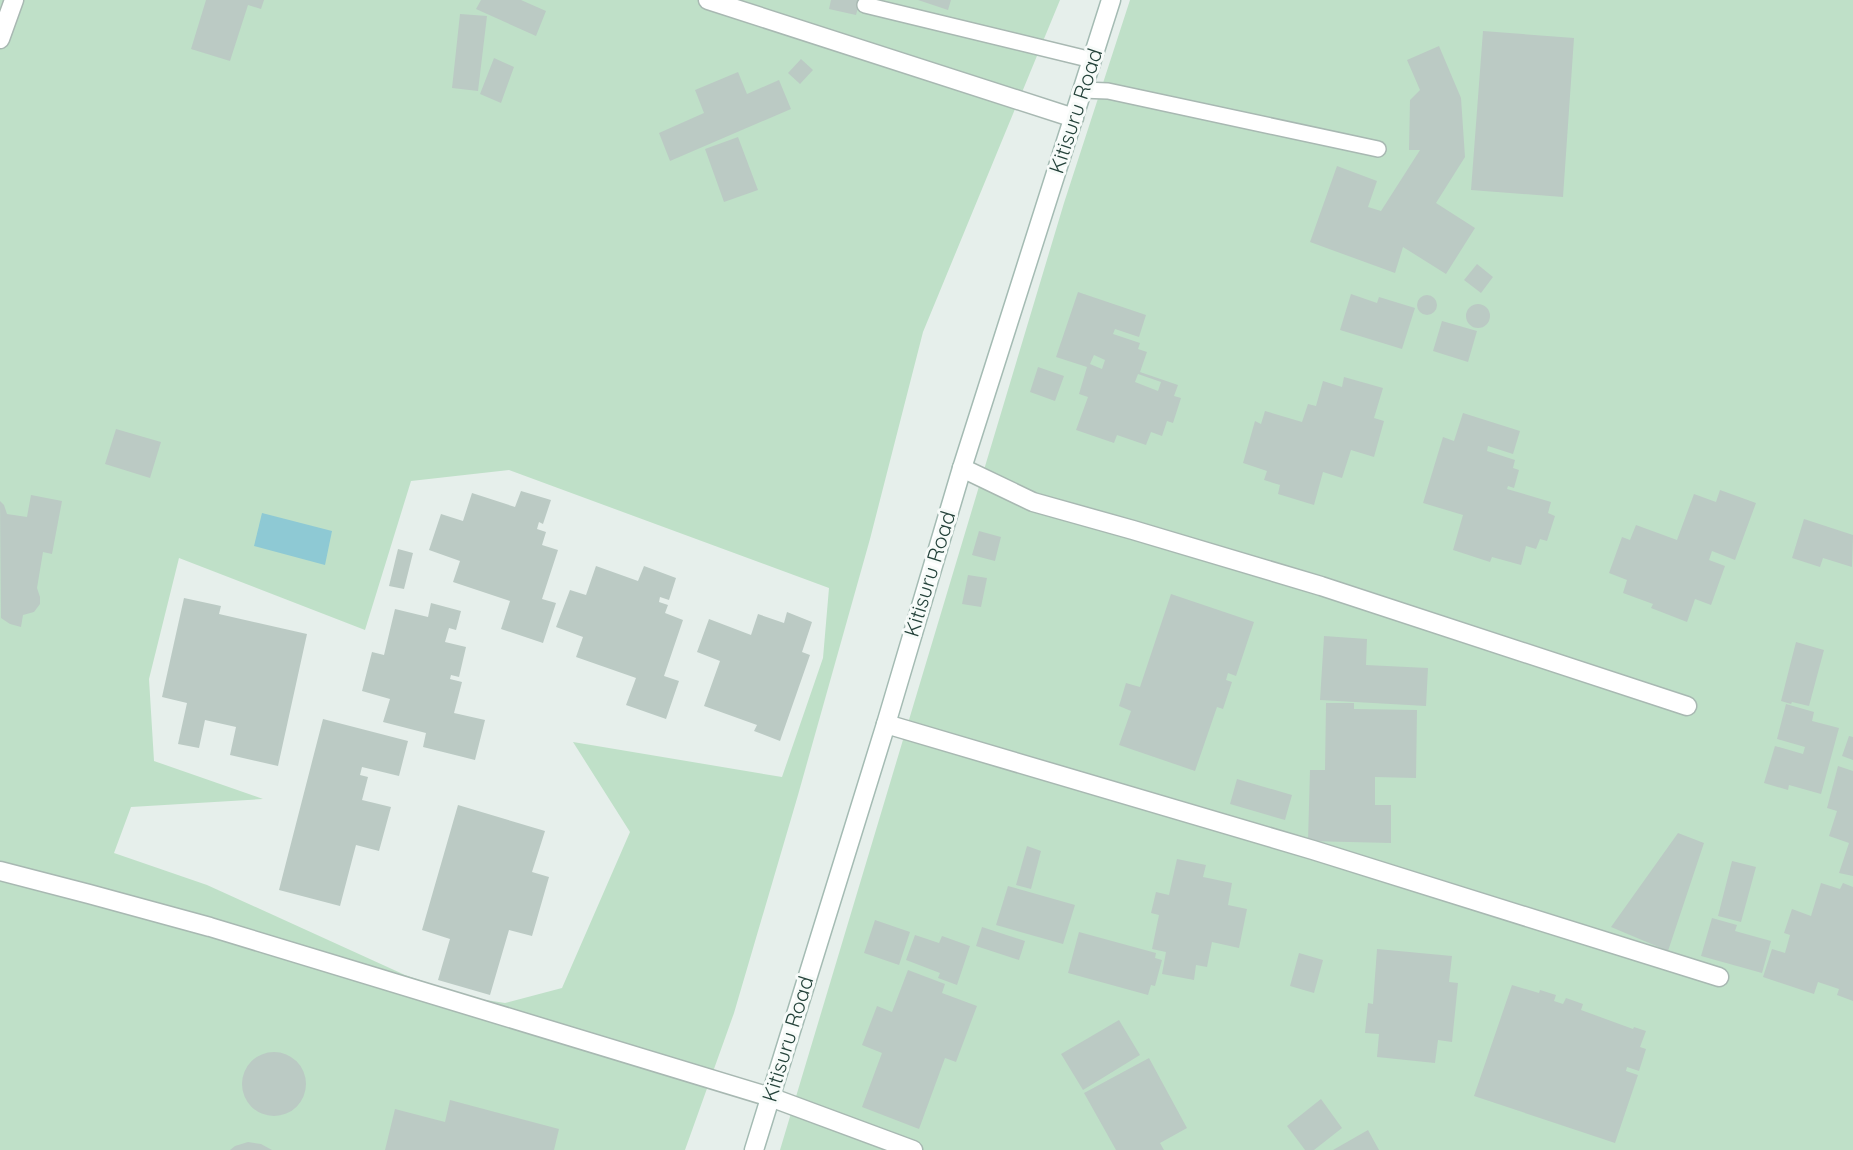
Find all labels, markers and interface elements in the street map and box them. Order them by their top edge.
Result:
street label: Kitisuru Road [1043,45,1107,177]
street label: Kitisuru Road [898,508,960,640]
street label: Kitisuru Road [756,973,818,1105]

